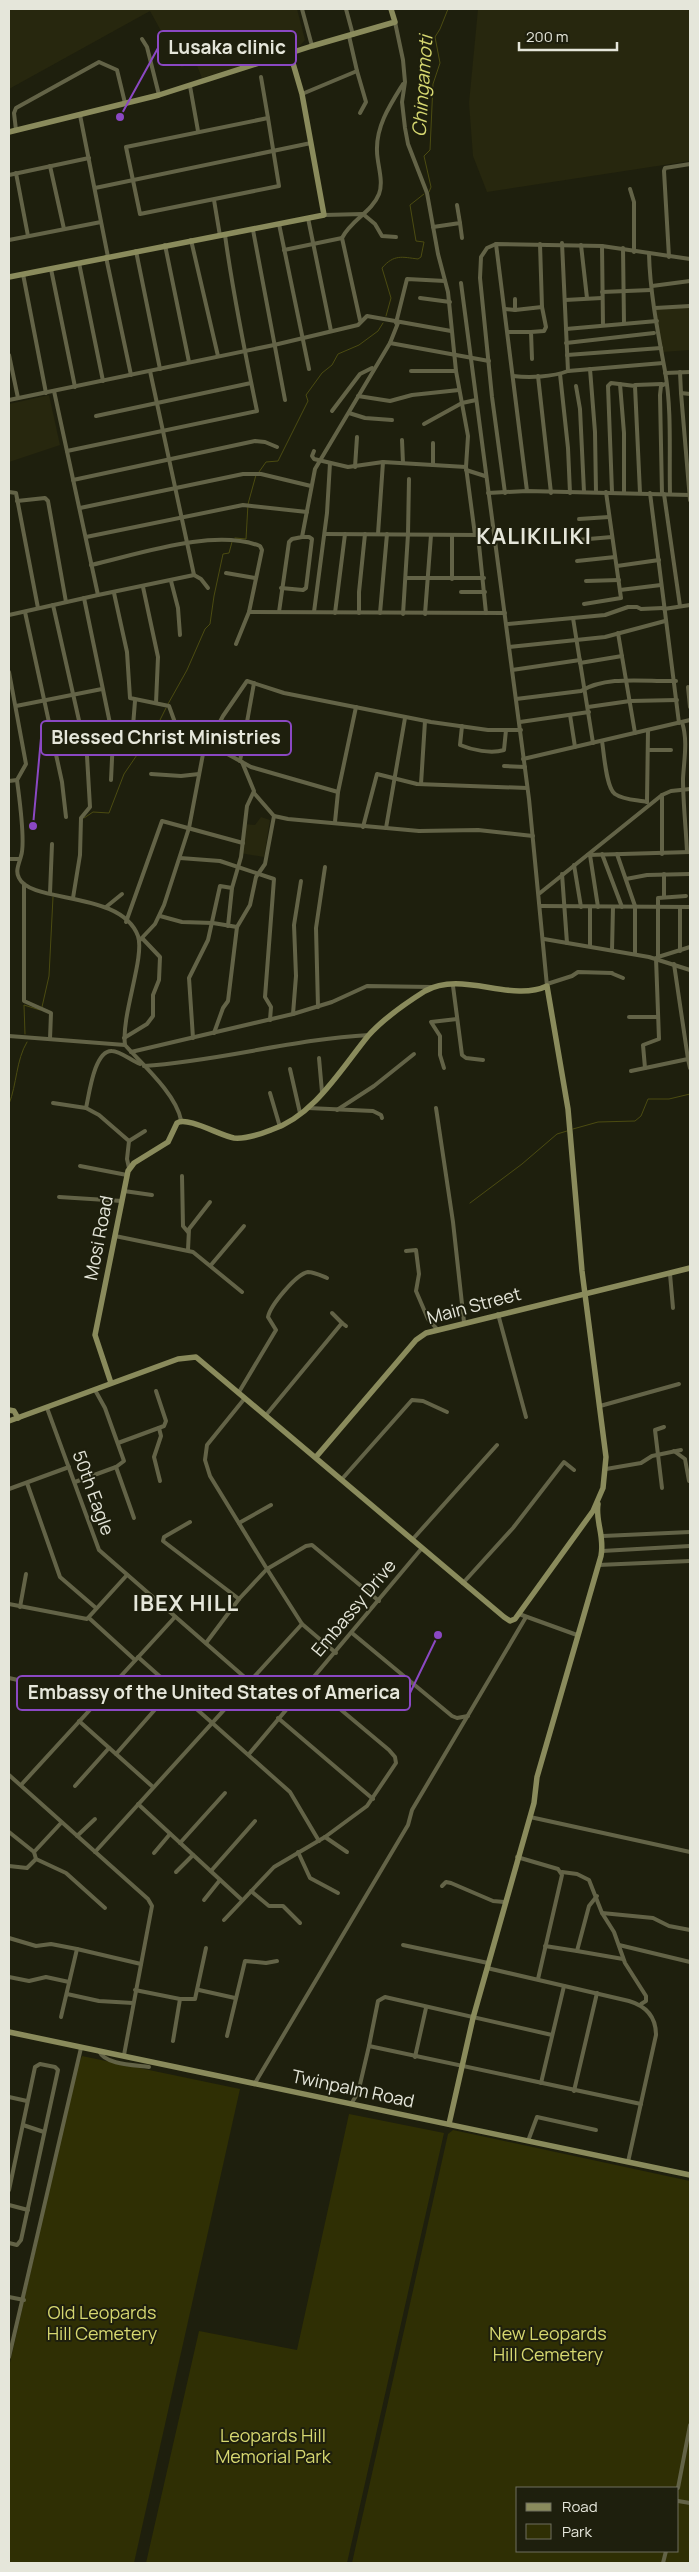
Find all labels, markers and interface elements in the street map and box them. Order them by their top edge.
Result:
scale bar [519,20,616,52]
text: 200 m [526,26,569,47]
callout: Lusaka clinic [158,31,296,65]
water label: Chingamoti [405,32,439,138]
text: Lusaka clinic [168,34,286,60]
district label: KALIKILIKI [476,521,592,551]
callout: Blessed Christ Ministries [41,721,291,755]
text: Blessed Christ Ministries [51,724,281,750]
street label: Mosi Road [78,1194,118,1282]
street label: Main Street [424,1281,523,1329]
street label: 50th Eagle [68,1447,120,1538]
street label: Embassy Drive [306,1554,401,1661]
district label: IBEX HILL [133,1588,239,1618]
callout: Embassy of the United States of America [17,1676,410,1710]
text: Embassy of the United States of America [28,1679,400,1705]
street label: Twinpalm Road [290,2063,417,2113]
park label: Old Leopards Hill Cemetery [47,2300,158,2345]
park label: New Leopards Hill Cemetery [489,2321,607,2366]
park label: Leopards Hill Memorial Park [215,2423,332,2468]
legend [516,2487,679,2552]
text: Road [562,2496,598,2517]
text: Park [562,2521,592,2542]

